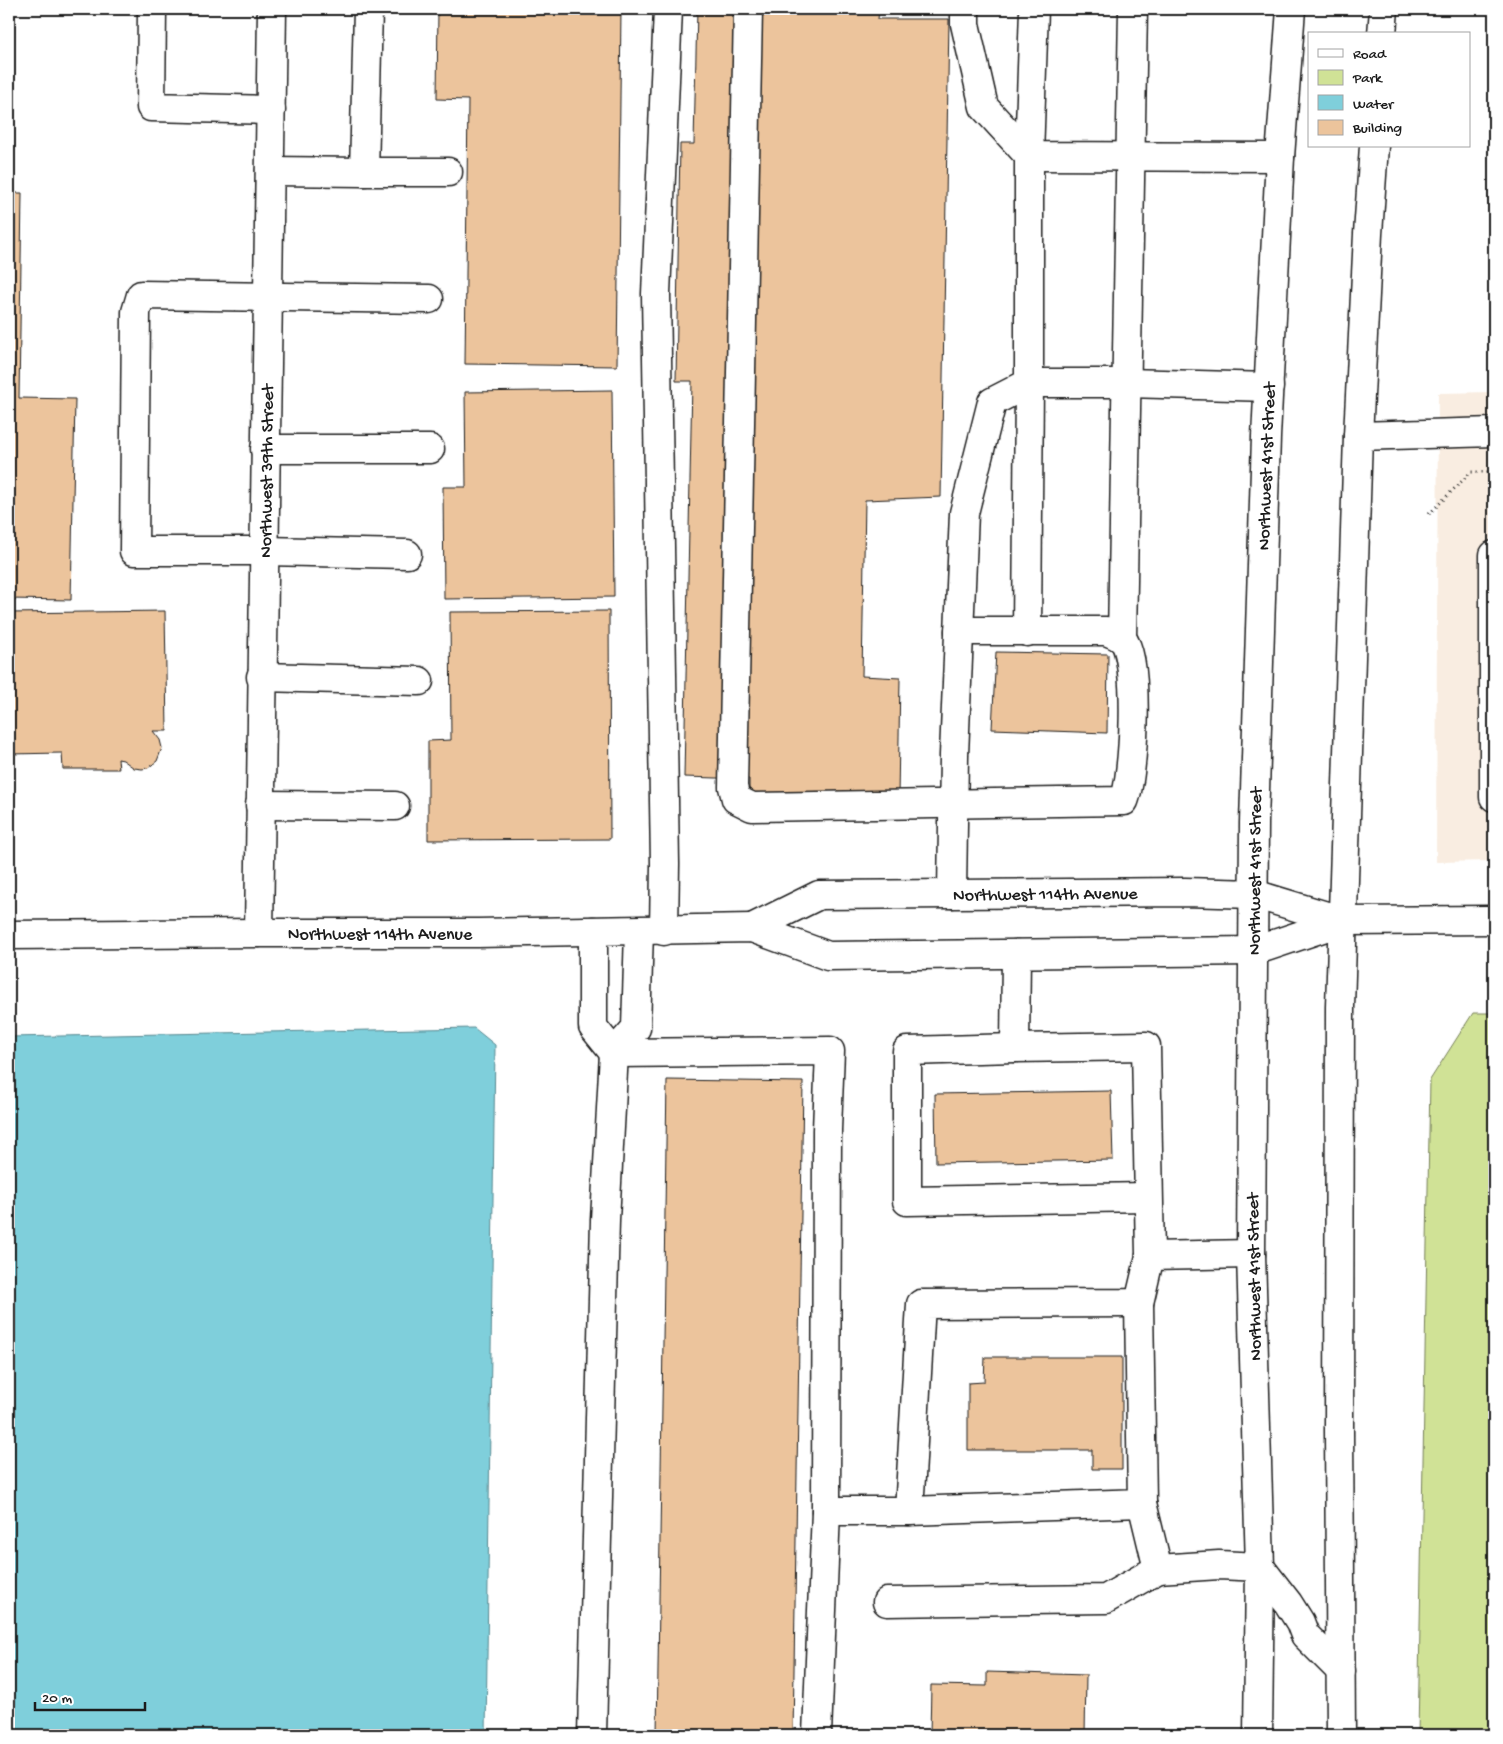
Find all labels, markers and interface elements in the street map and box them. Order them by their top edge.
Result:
legend [1308,32,1470,148]
text: Road [1353,46,1387,64]
text: Park [1352,70,1383,88]
text: Water [1353,96,1395,114]
text: Building [1352,120,1402,138]
street label: Northwest 41st Street [1254,380,1282,551]
street label: Northwest 39th Street [256,382,280,558]
street label: Northwest 41st Street [1245,785,1268,955]
street label: Northwest 114th Avenue [953,884,1138,907]
street label: Northwest 114th Avenue [288,925,473,946]
street label: Northwest 41st Street [1244,1191,1267,1361]
scale bar [35,1679,145,1711]
text: 20 m [42,1690,72,1708]

